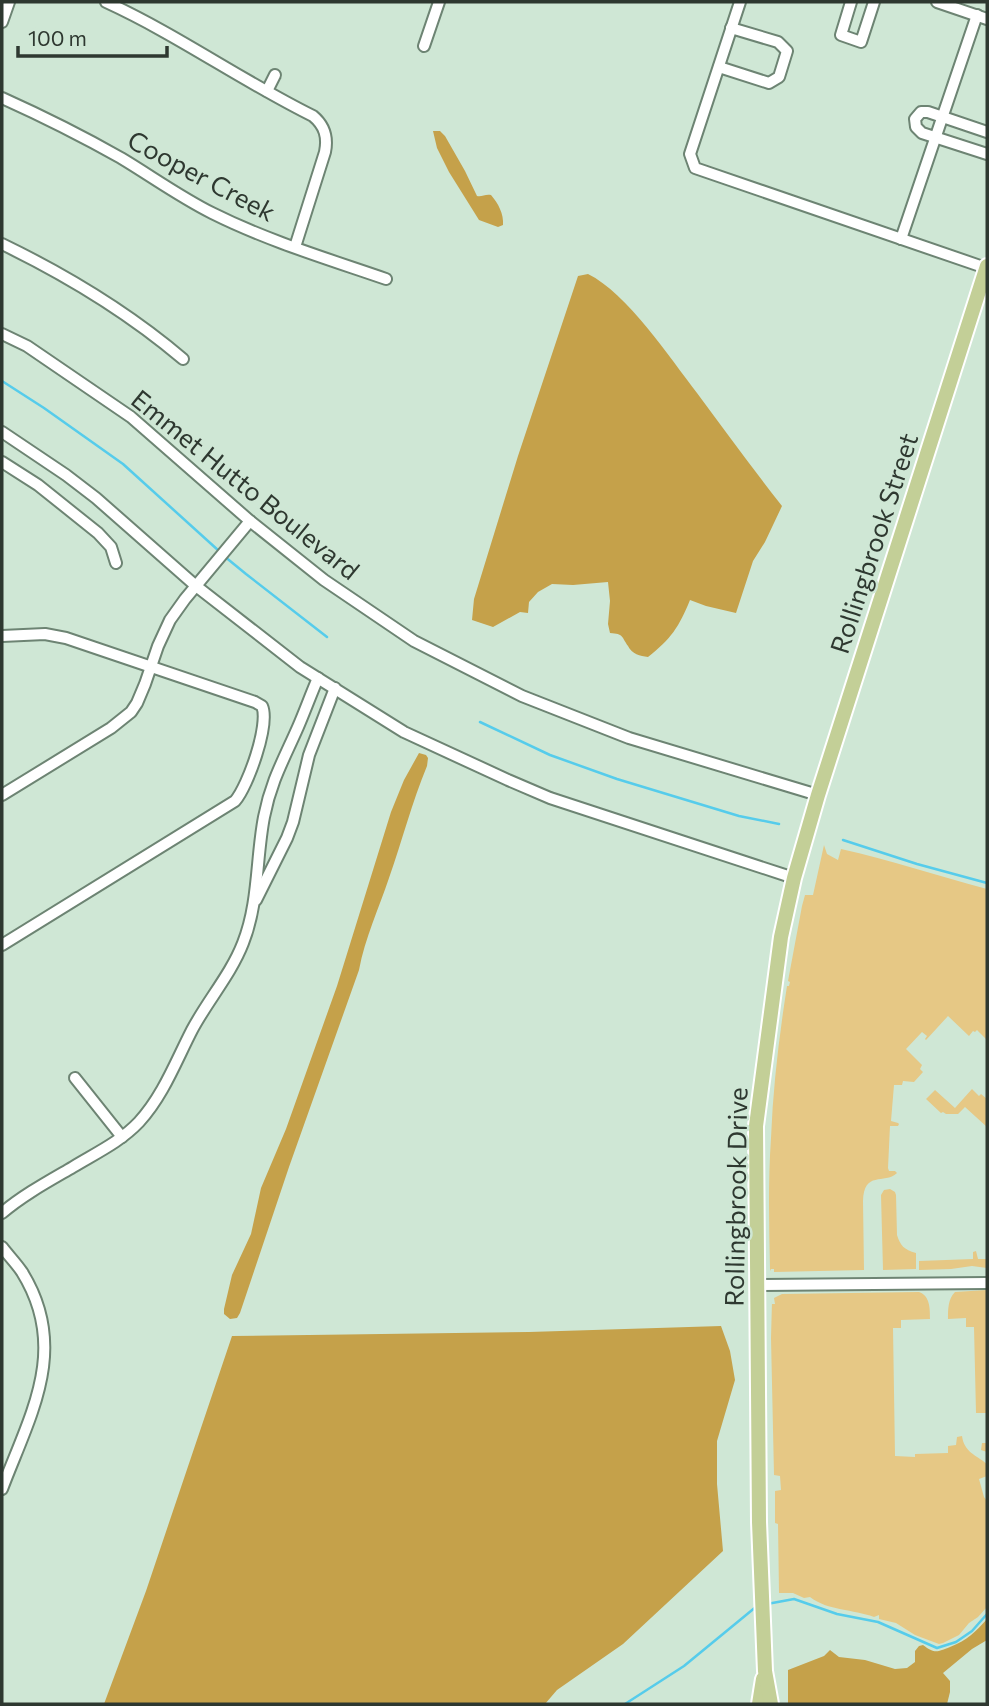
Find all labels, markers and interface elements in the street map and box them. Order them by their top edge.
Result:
scale bar [18,14,166,58]
text: 100 m [28,25,87,50]
street label: Cooper Creek [123,123,281,227]
street label: Emmet Hutto Boulevard [126,383,366,585]
street label: Rollingbrook Street [823,429,923,657]
street label: Rollingbrook Drive [718,1087,752,1307]

